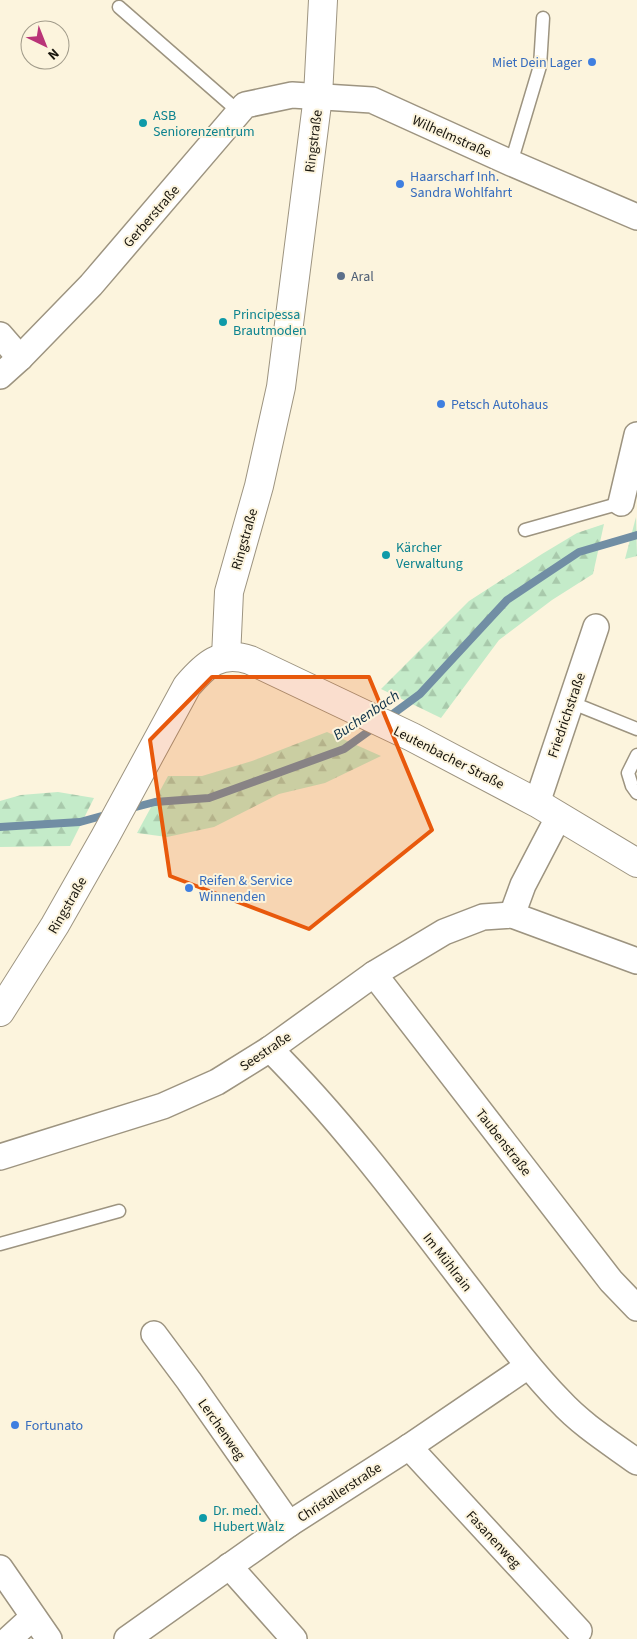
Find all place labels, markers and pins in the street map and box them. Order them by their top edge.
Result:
place label: Miet Dein Lager [492,53,582,73]
marker: Miet Dein Lager [586,56,598,68]
place label: ASB Seniorenzentrum [153,106,255,142]
marker: ASB Seniorenzentrum [137,117,149,129]
place label: Haarscharf Inh. Sandra Wohlfahrt [410,167,512,203]
marker: Haarscharf Inh. Sandra Wohlfahrt [394,178,406,190]
place label: Aral [351,267,374,287]
marker: Aral [335,270,347,282]
place label: Principessa Brautmoden [233,305,307,341]
marker: Principessa Brautmoden [217,316,229,328]
place label: Petsch Autohaus [451,395,548,415]
marker: Petsch Autohaus [435,398,447,410]
place label: Kärcher Verwaltung [396,538,463,574]
marker: Kärcher Verwaltung [380,549,392,561]
place label: Reifen & Service Winnenden [199,871,293,907]
marker: Reifen & Service Winnenden [183,882,195,894]
place label: Fortunato [25,1416,83,1436]
marker: Fortunato [9,1419,21,1431]
place label: Dr. med. Hubert Walz [213,1501,284,1537]
marker: Dr. med. Hubert Walz [197,1512,209,1524]

